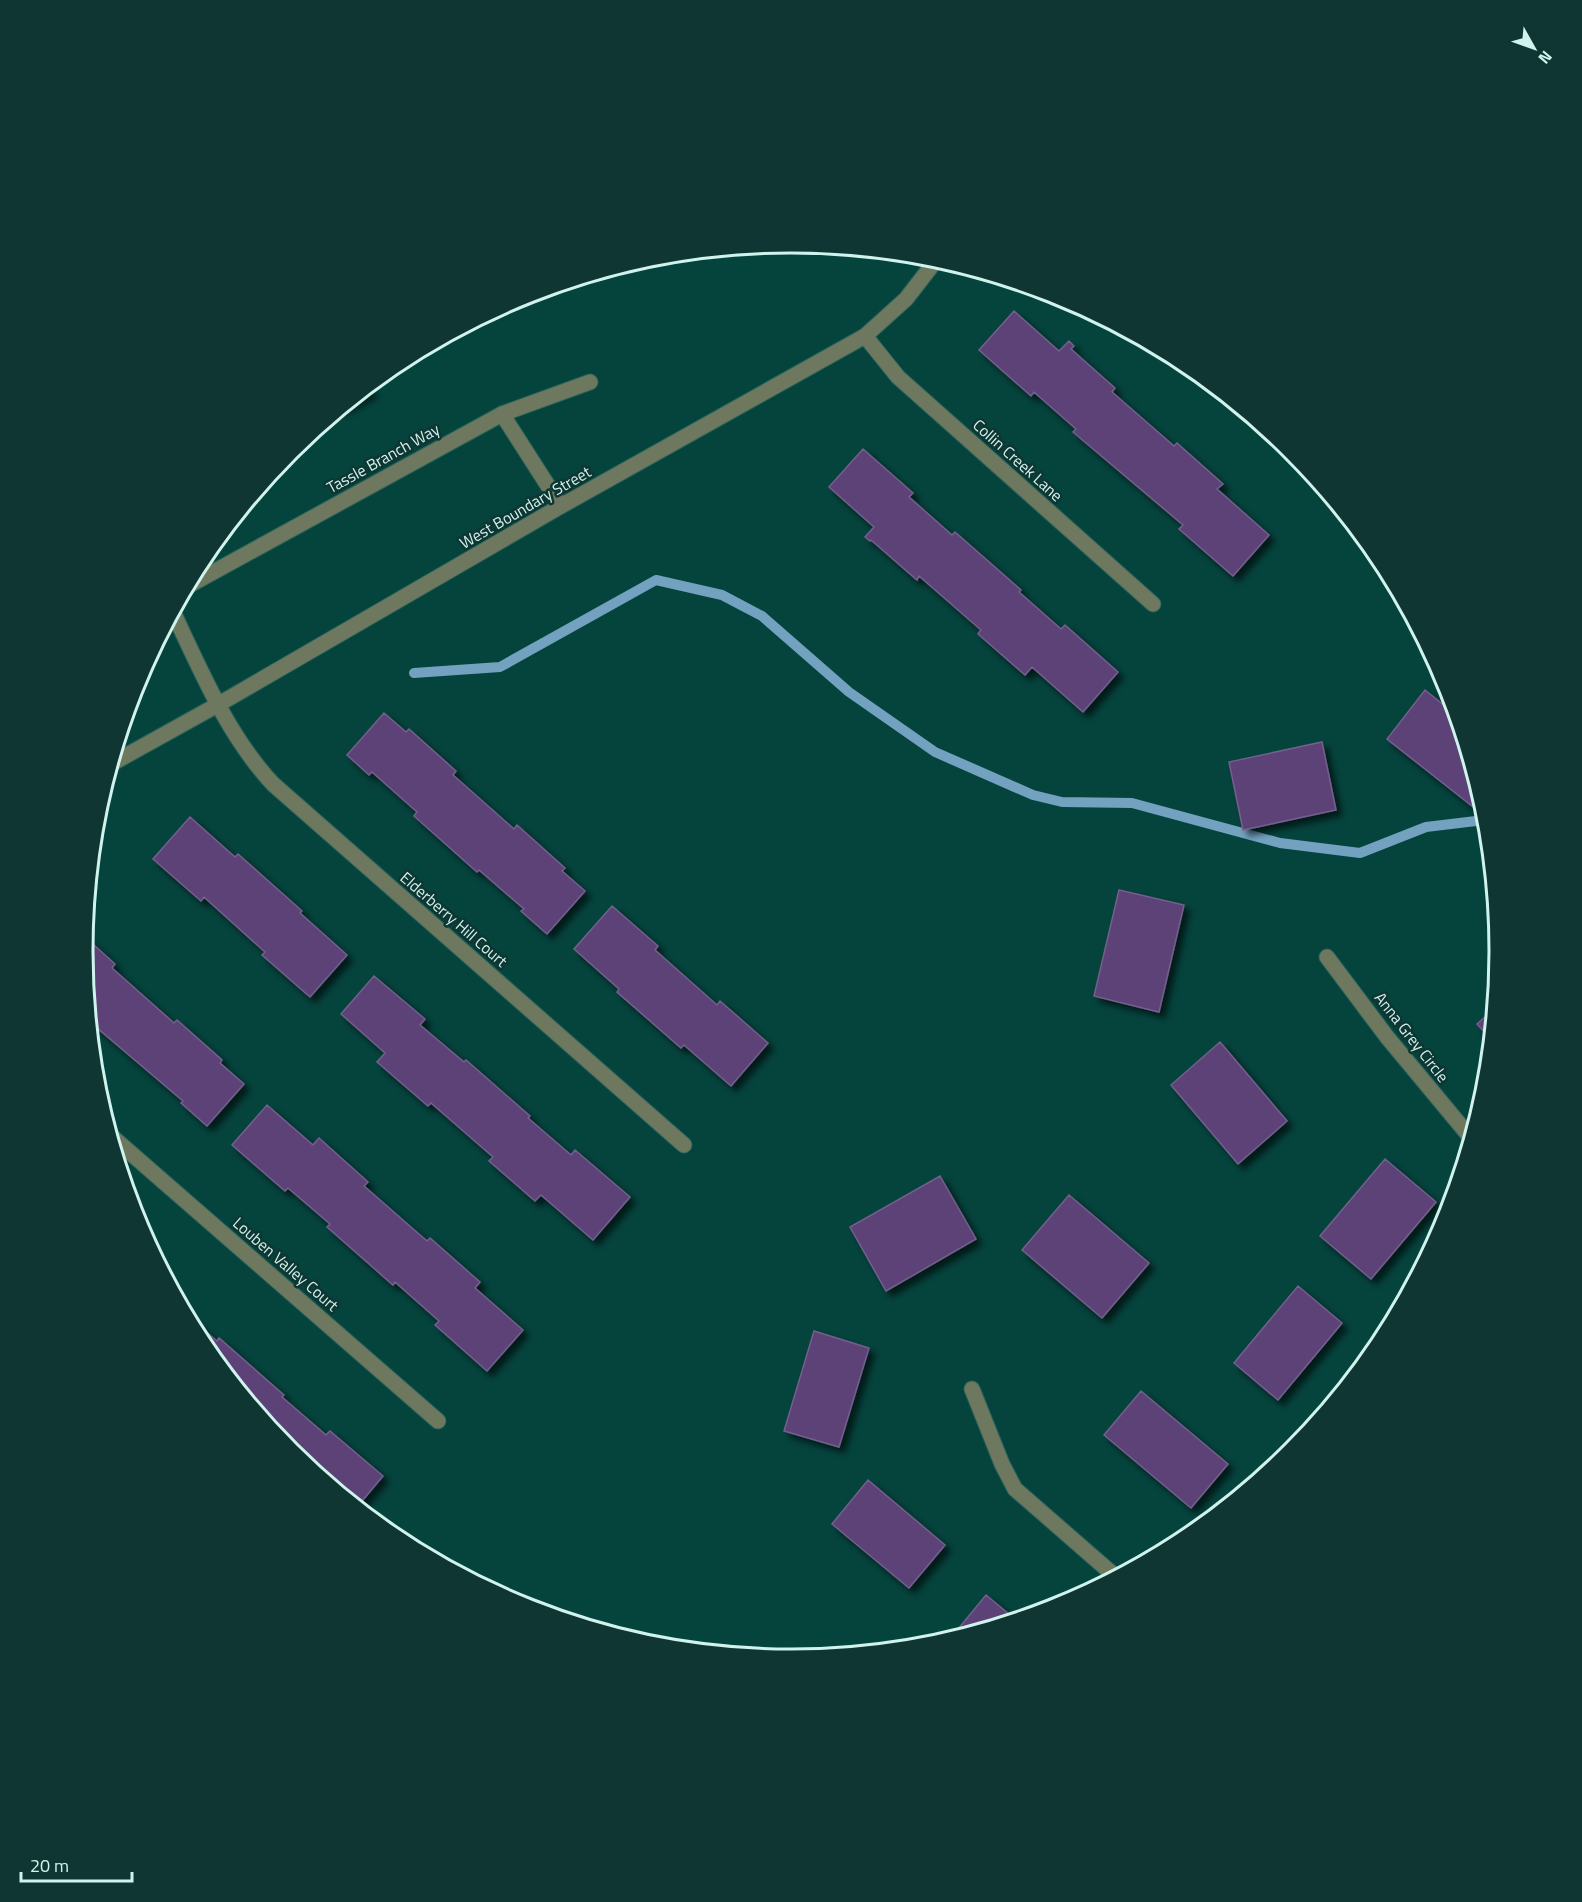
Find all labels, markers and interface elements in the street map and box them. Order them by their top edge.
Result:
north arrow [1504,18,1564,78]
text: N [1533,46,1558,70]
street label: Collin Creek Lane [968,413,1068,507]
street label: Tassle Branch Way [322,417,444,499]
street label: West Boundary Street [455,459,596,554]
street label: Elderberry Hill Court [395,866,513,973]
street label: Anna Grey Circle [1369,987,1455,1087]
street label: Louben Valley Court [228,1211,344,1317]
scale bar [21,1845,132,1883]
text: 20 m [30,1852,69,1879]

